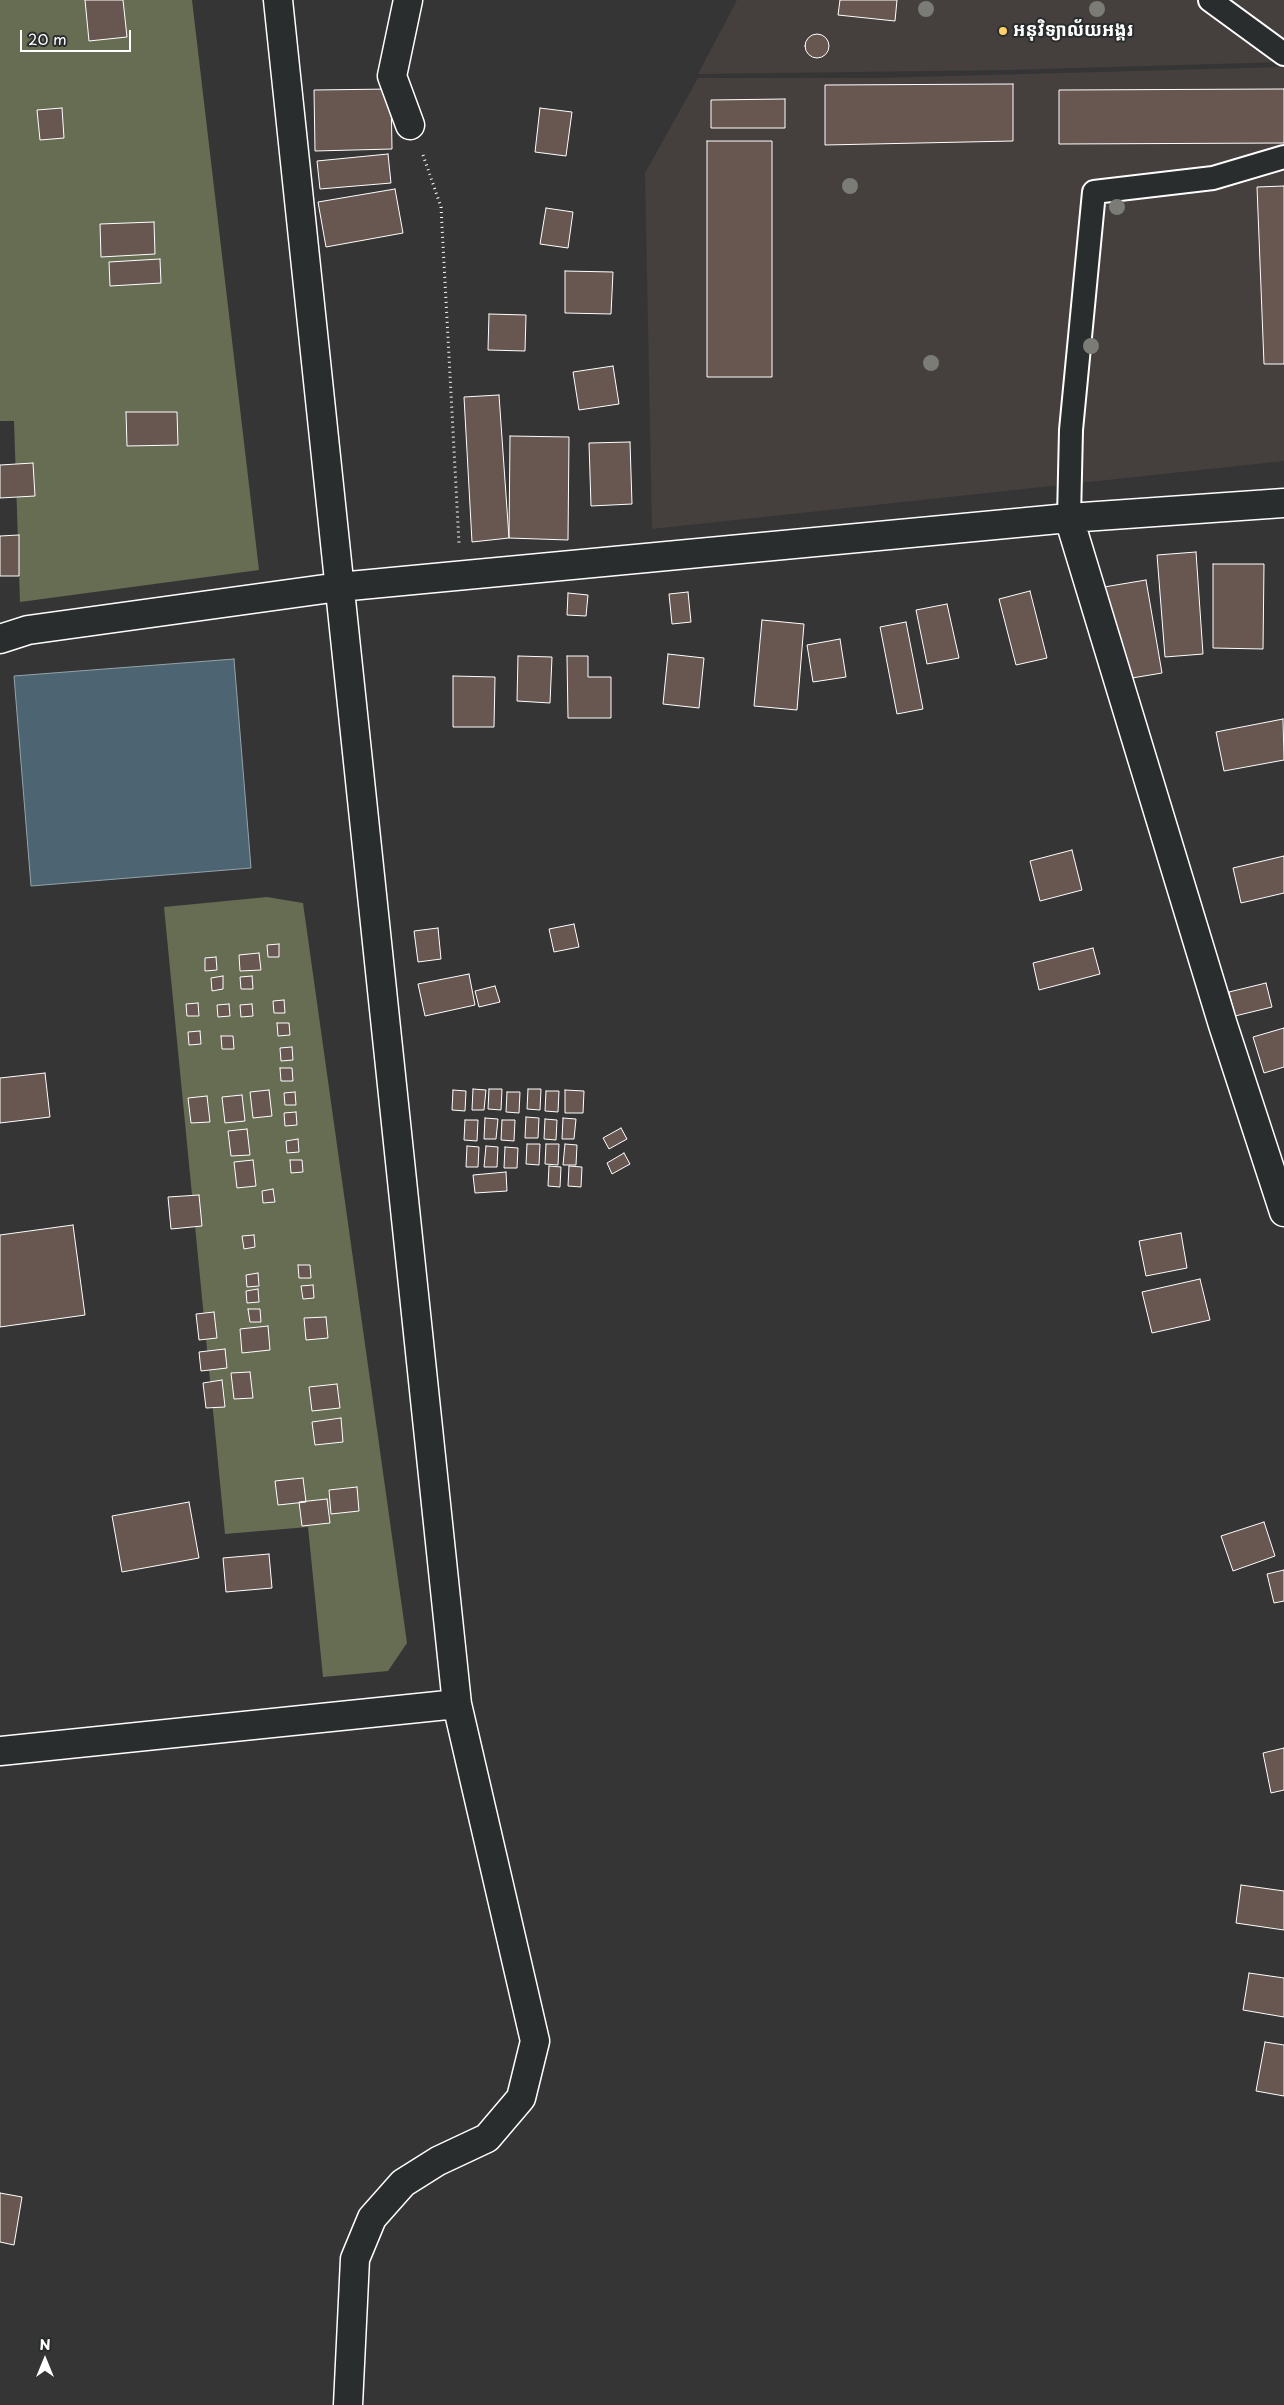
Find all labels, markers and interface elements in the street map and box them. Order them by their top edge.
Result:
scale bar [22,20,134,52]
place label: អនុវិទ្យាល័យអង្គរ [1013,20,1133,42]
marker: អនុវិទ្យាល័យអង្គរ [997,25,1009,37]
text: 20 m [28,27,67,50]
text: N [39,2334,51,2355]
north arrow [20,2335,70,2385]

